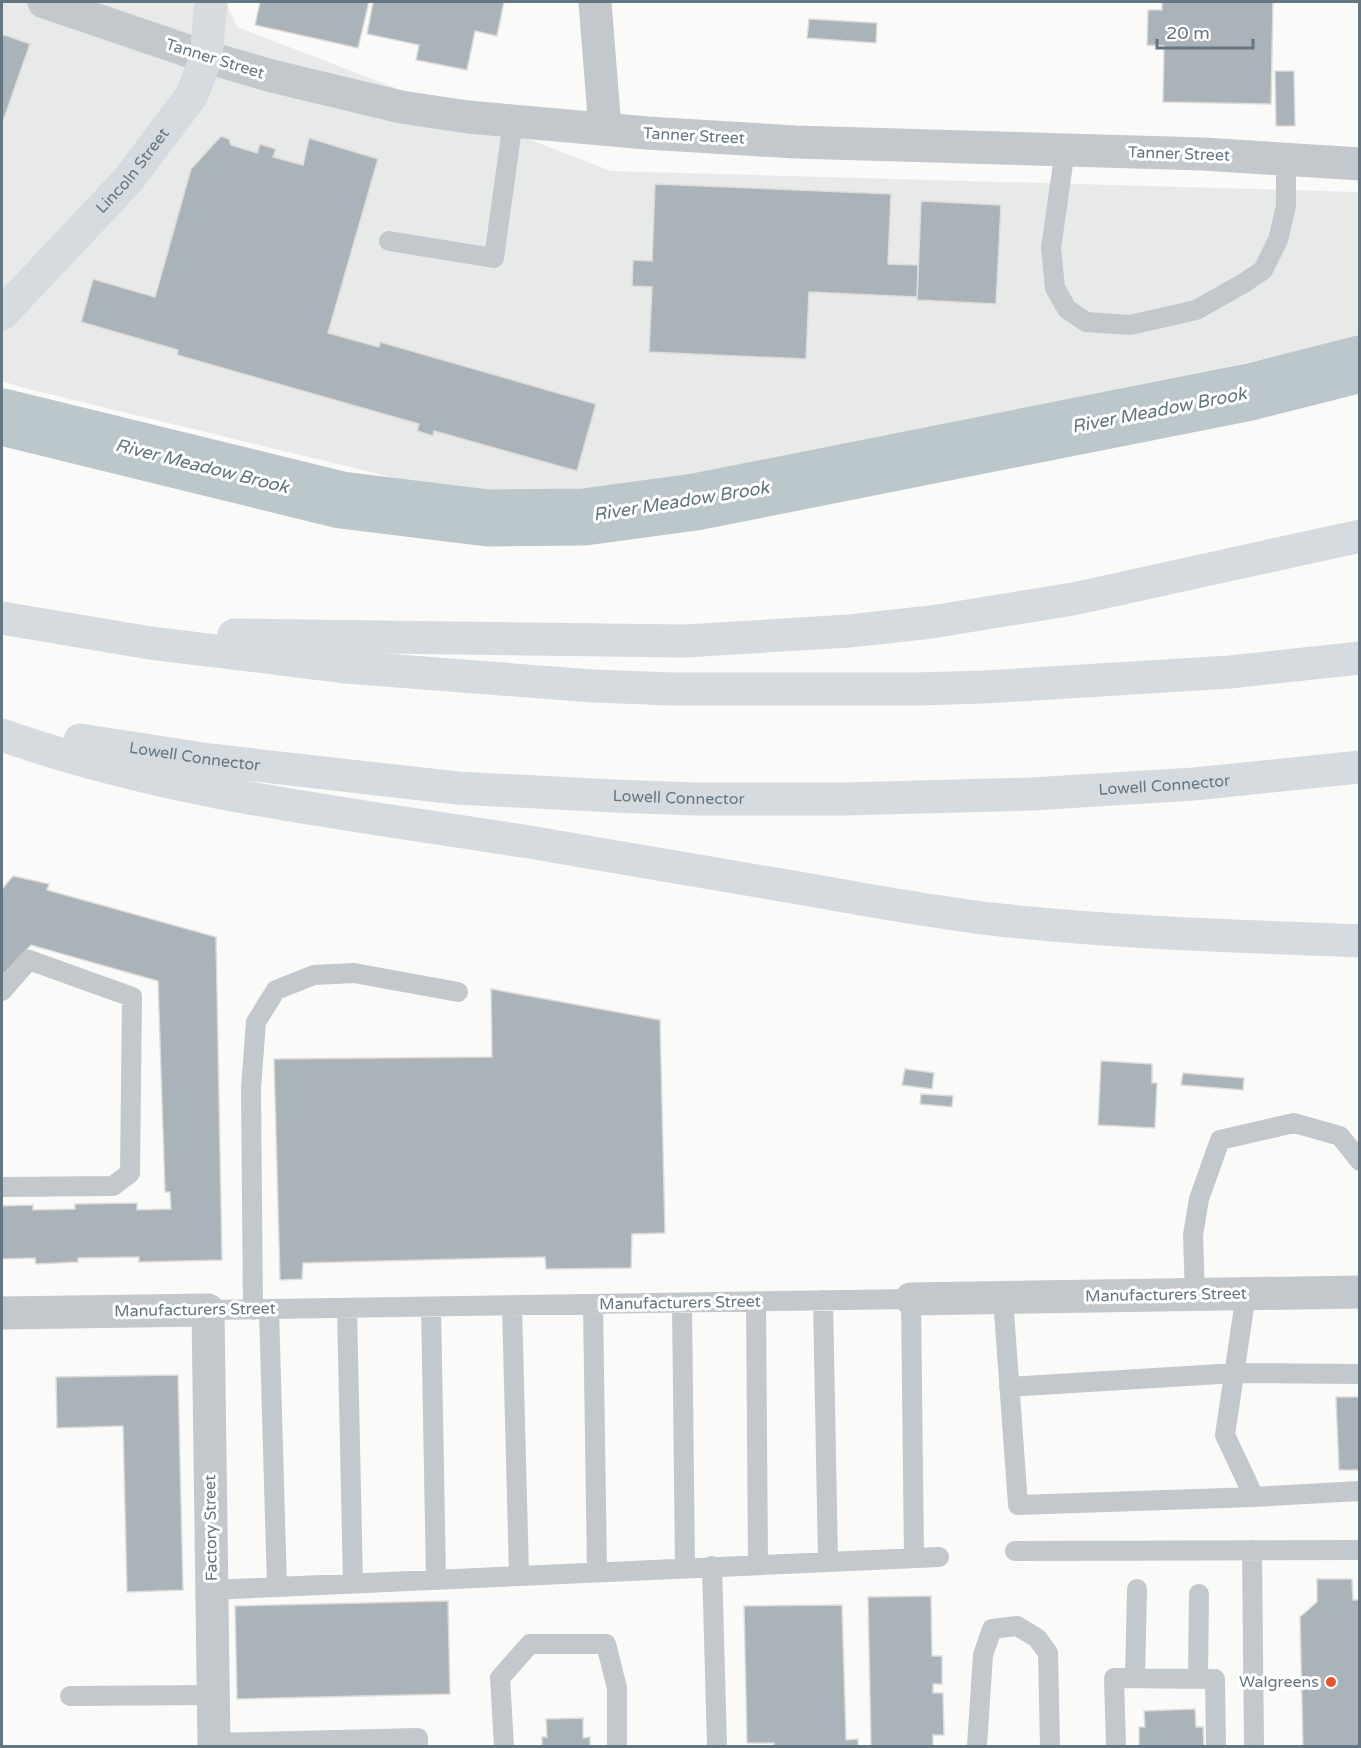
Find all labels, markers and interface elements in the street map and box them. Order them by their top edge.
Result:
scale bar [1157,12,1253,50]
text: 20 m [1166,22,1210,44]
street label: Tanner Street [163,35,267,83]
street label: Tanner Street [643,123,745,149]
street label: Lincoln Street [92,124,174,218]
street label: Tanner Street [1128,142,1230,166]
water label: River Meadow Brook [1070,382,1249,438]
water label: River Meadow Brook [113,434,292,498]
water label: River Meadow Brook [592,476,772,526]
street label: Lowell Connector [128,738,262,776]
street label: Lowell Connector [1098,770,1232,800]
street label: Lowell Connector [612,786,746,809]
street label: Manufacturers Street [1085,1284,1247,1306]
street label: Manufacturers Street [599,1292,761,1314]
street label: Manufacturers Street [114,1299,276,1321]
street label: Factory Street [200,1475,222,1581]
place label: Walgreens [1239,1672,1319,1692]
marker: Walgreens [1324,1675,1338,1689]

